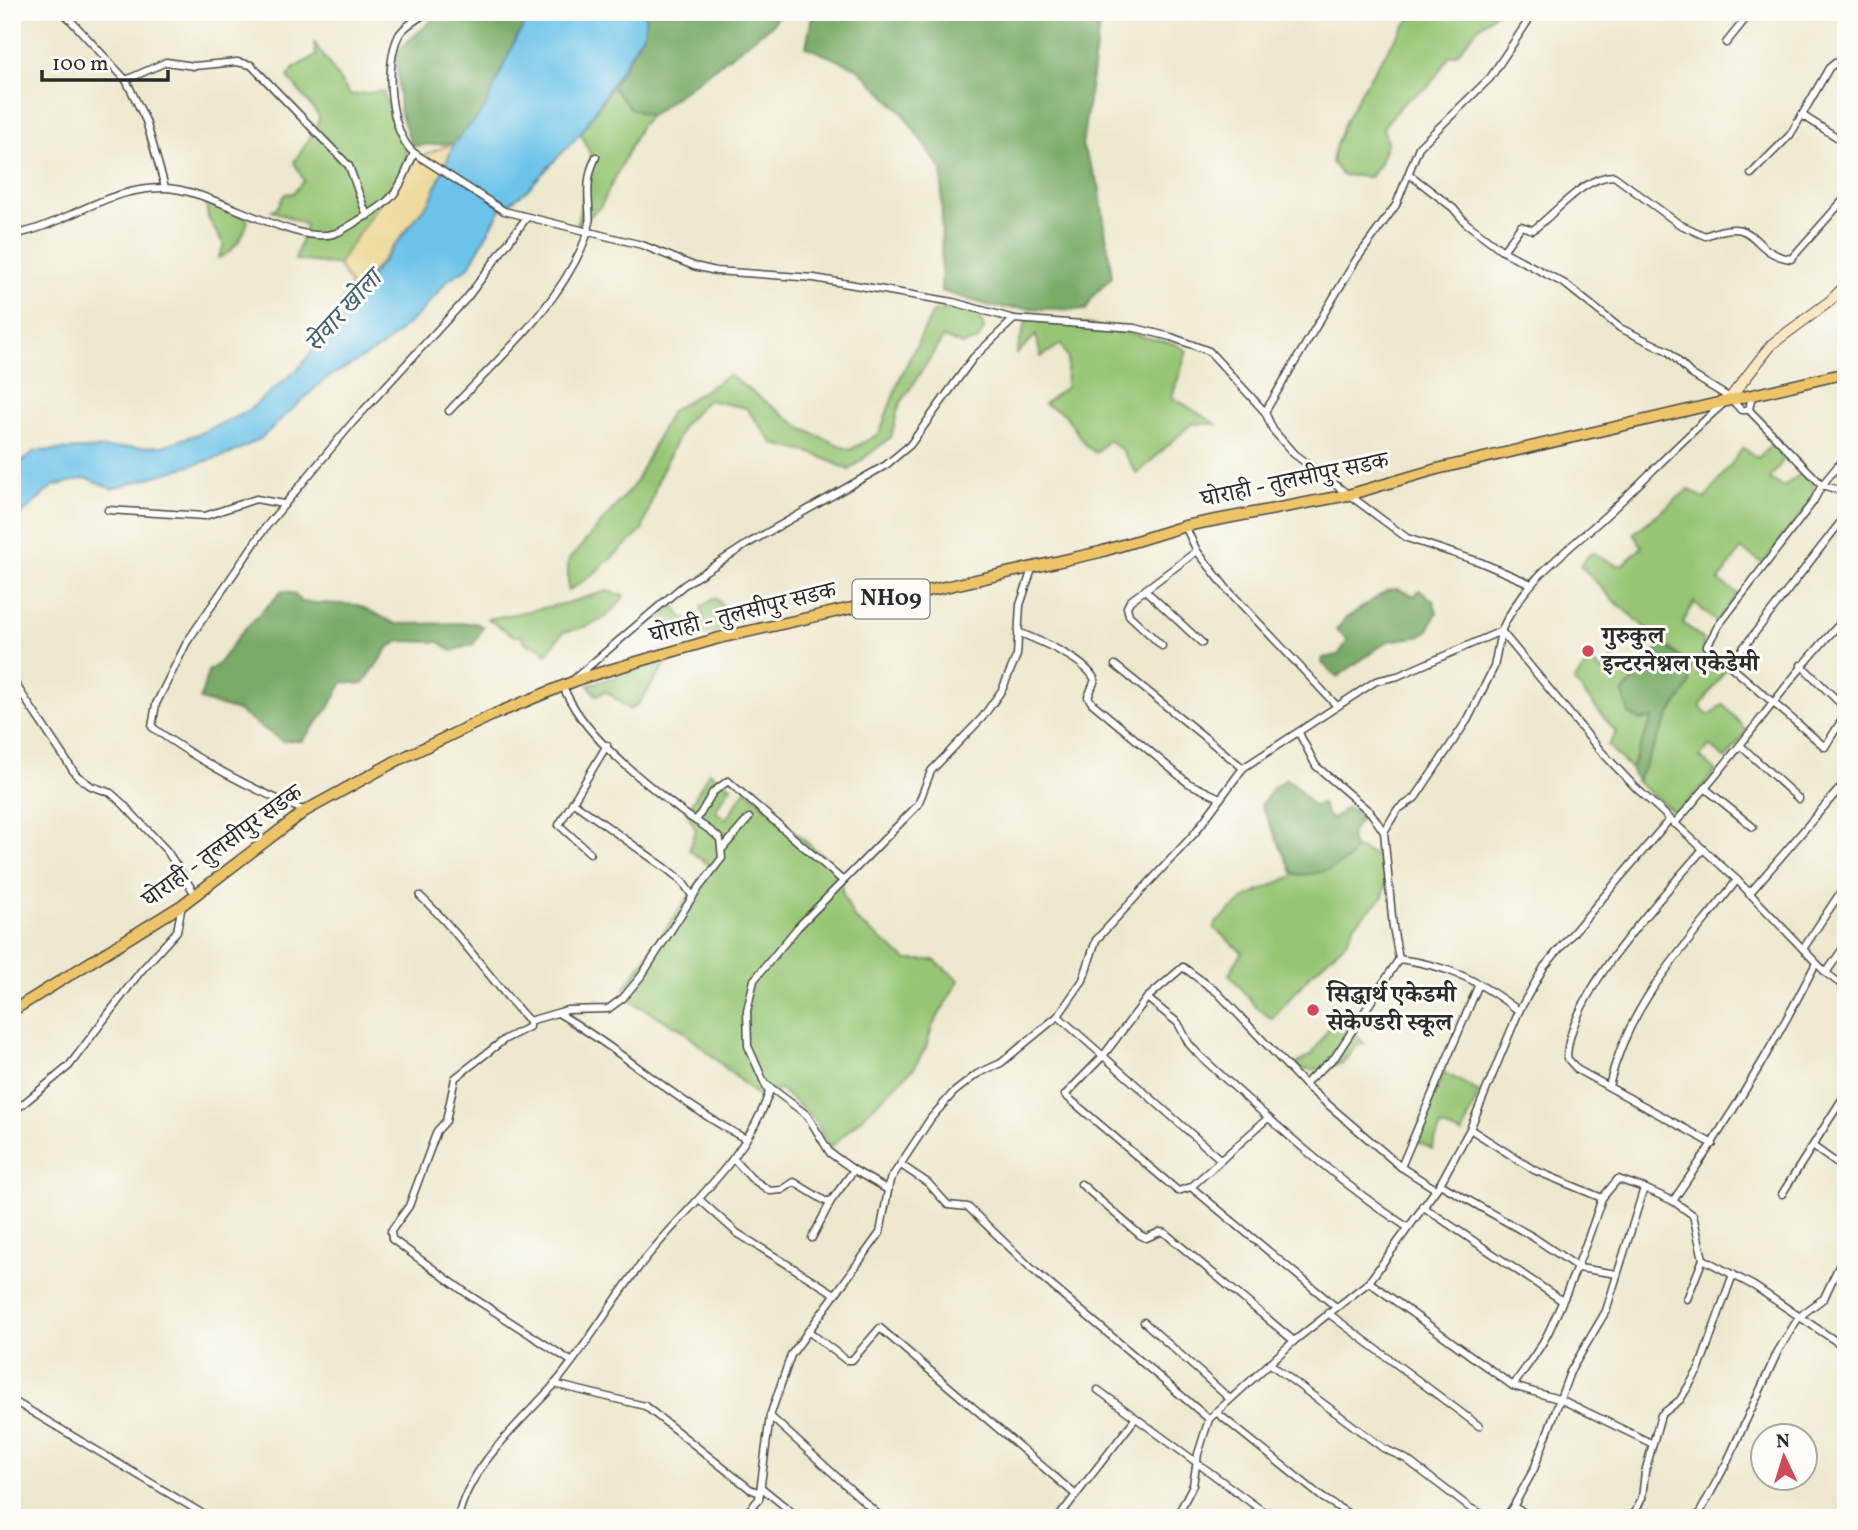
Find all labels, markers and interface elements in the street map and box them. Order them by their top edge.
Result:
scale bar [42,38,168,82]
text: 100 m [52,50,109,79]
water label: सेवार खोला [297,259,394,361]
street label: घोराही - तुलसीपुर सडक [1197,444,1394,518]
street label: घोराही - तुलसीपुर सडक [645,574,842,654]
road number: NH09 [852,580,930,618]
place label: गुरुकुल इन्टरनेश्नल एकेडेमी [1600,620,1760,682]
marker: गुरुकुल इन्टरनेश्नल एकेडेमी [1580,643,1596,659]
street label: घोराही - तुलसीपुर सडक [135,776,312,918]
place label: सिद्धार्थ एकेडमी सेकेण्डरी स्कूल [1325,979,1457,1041]
marker: सिद्धार्थ एकेडमी सेकेण्डरी स्कूल [1305,1002,1321,1018]
north arrow [1750,1422,1820,1492]
text: N [1775,1429,1791,1455]

